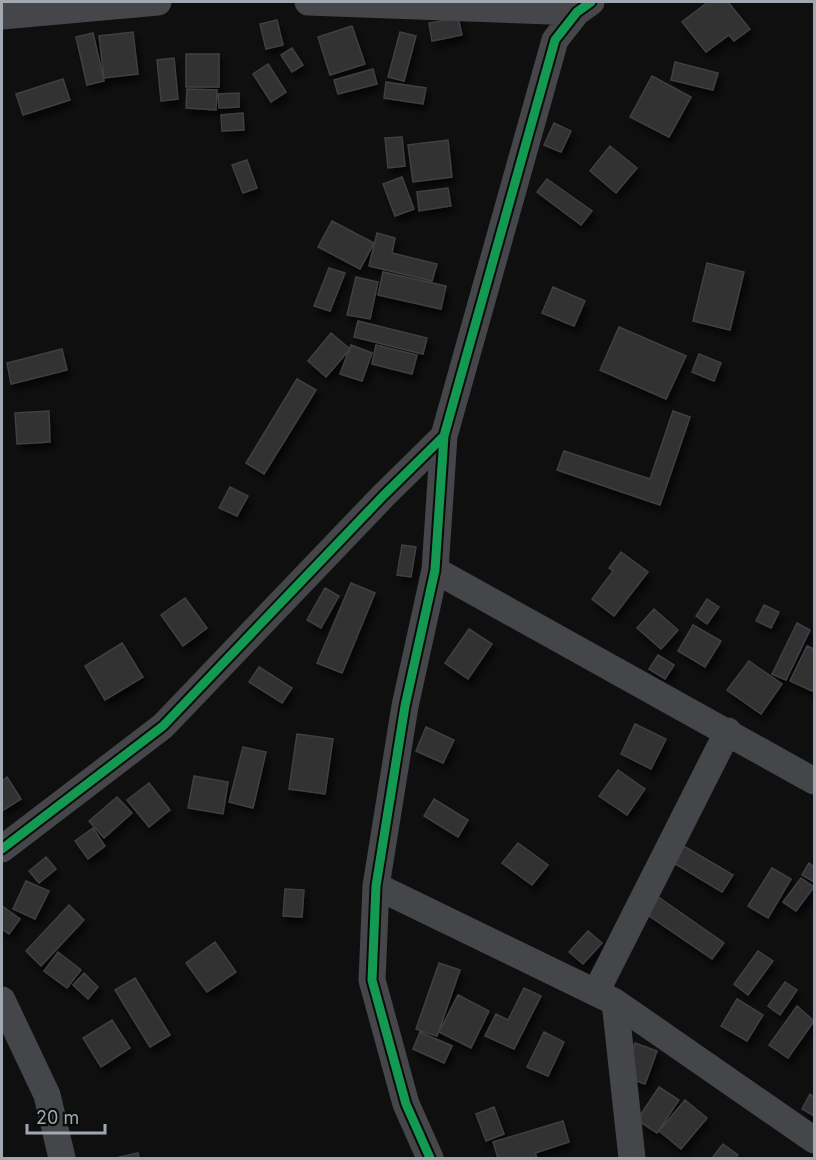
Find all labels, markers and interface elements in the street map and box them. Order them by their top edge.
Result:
scale bar [27,1097,105,1135]
text: 20 m [36,1107,79,1128]

